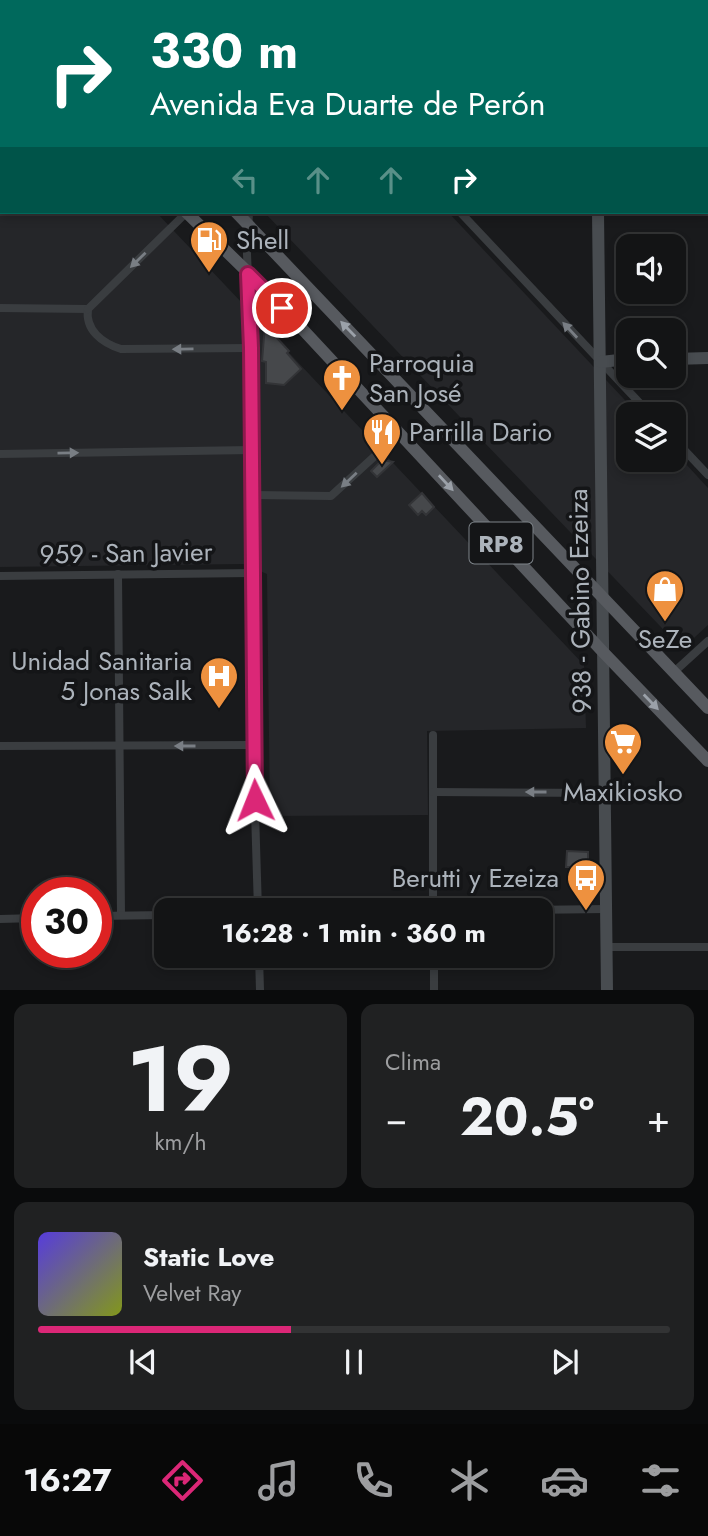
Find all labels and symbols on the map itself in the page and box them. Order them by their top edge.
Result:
fuel station icon: Shell [188,219,230,274]
place label: Shell [236,221,289,259]
one-way arrow [130,252,147,269]
pin [252,278,312,338]
one-way arrow [340,321,356,338]
one-way arrow [562,321,579,338]
one-way arrow [172,343,194,355]
place label: Parroquia San José [369,344,474,412]
church icon: Parroquia San José [321,357,363,412]
restaurant icon: Parrilla Dario [361,411,403,466]
place label: Parrilla Dario [409,413,552,451]
one-way arrow [57,447,79,459]
one-way arrow [341,472,358,488]
one-way arrow [437,474,453,491]
street label: 938 - Gabino Ezeiza [559,488,601,714]
road number: RP8 [470,522,532,564]
street label: 959 - San Javier [39,532,213,574]
shop icon: SeZe [644,568,686,623]
place label: SeZe [638,620,692,658]
place label: Unidad Sanitaria 5 Jonas Salk [11,642,193,710]
hospital icon: Unidad Sanitaria 5 Jonas Salk [198,655,240,710]
one-way arrow [642,693,658,710]
supermarket icon: Maxikiosko [602,721,644,776]
one-way arrow [174,740,196,752]
position arrow [218,763,292,837]
place label: Maxikiosko [563,773,683,811]
one-way arrow [524,787,546,798]
bus stop icon: Berutti y Ezeiza [565,857,607,912]
place label: Berutti y Ezeiza [392,859,559,897]
speed limit sign: 30 [21,877,112,968]

